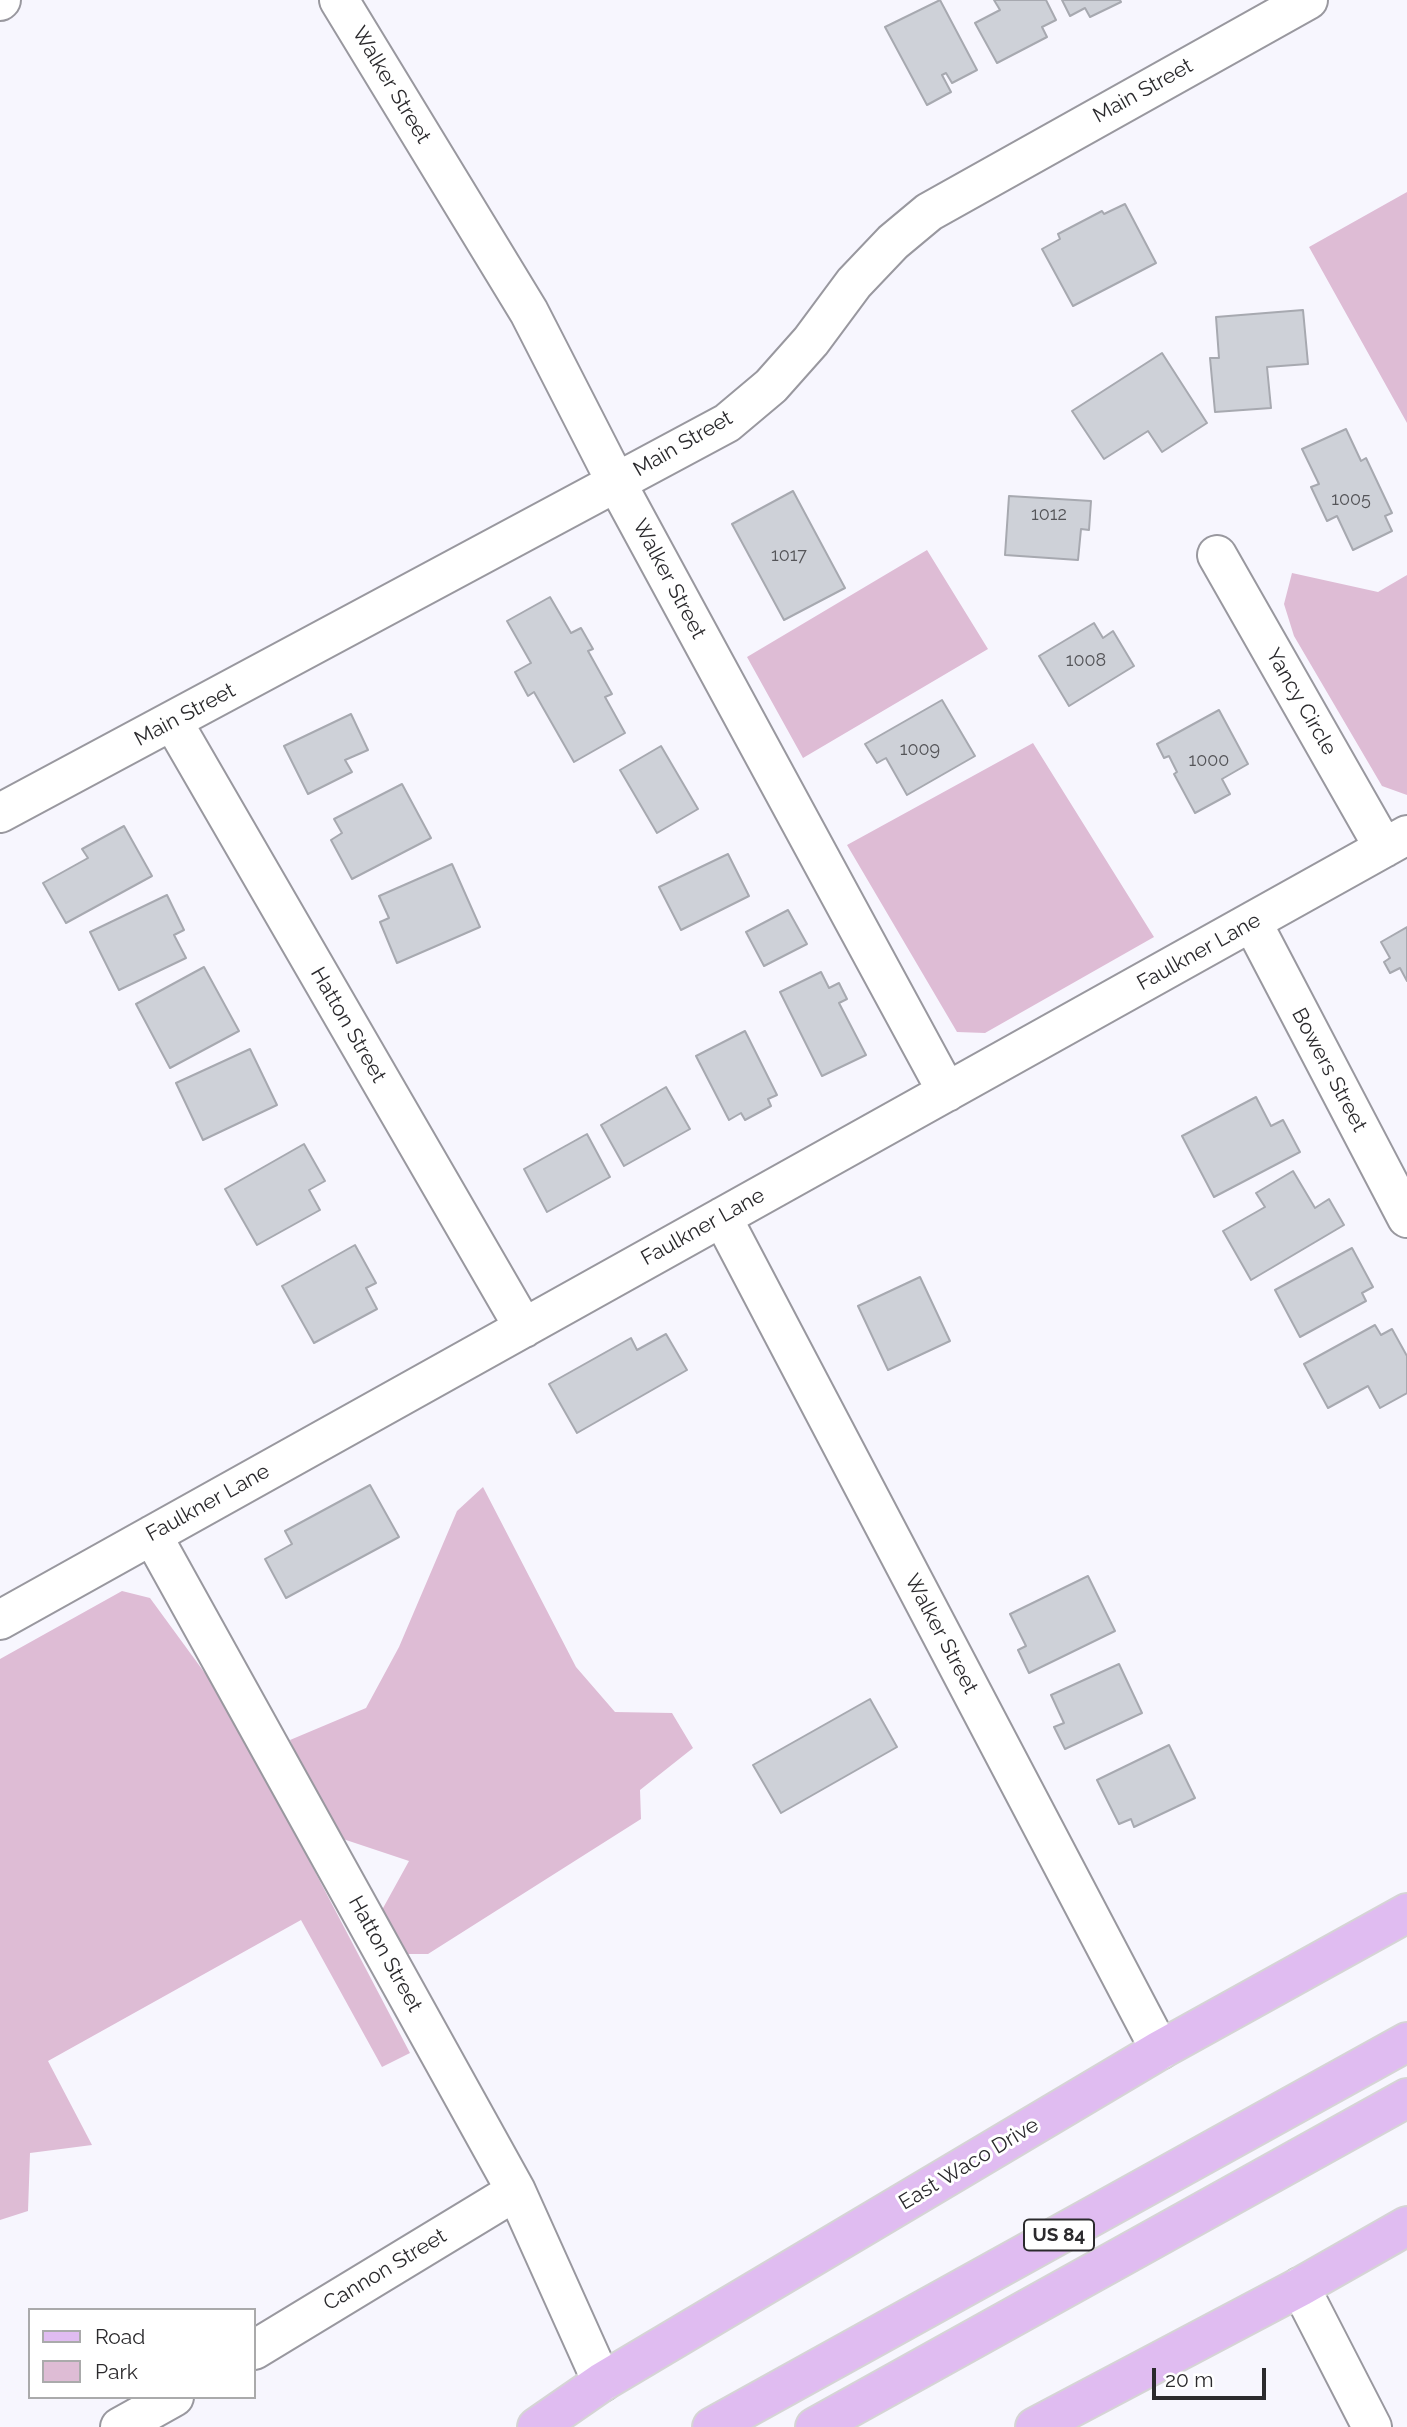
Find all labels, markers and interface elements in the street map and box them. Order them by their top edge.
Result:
street label: Walker Street [346,22,436,148]
street label: Main Street [1089,53,1197,129]
street label: Main Street [629,406,737,482]
house number: 1005 [1331,489,1371,511]
house number: 1012 [1031,504,1067,526]
street label: Walker Street [627,515,711,643]
house number: 1017 [771,545,807,567]
street label: Yancy Circle [1260,644,1342,760]
house number: 1008 [1066,650,1106,672]
street label: Main Street [130,678,240,752]
house number: 1009 [900,739,940,761]
house number: 1000 [1189,750,1229,772]
street label: Faulkner Lane [1133,908,1265,996]
street label: Hatton Street [305,963,391,1087]
street label: Bowers Street [1286,1004,1372,1136]
street label: Faulkner Lane [637,1183,769,1271]
street label: Faulkner Lane [142,1459,274,1547]
street label: Walker Street [899,1570,983,1698]
street label: Hatton Street [343,1891,427,2017]
street label: East Waco Drive [895,2112,1043,2216]
road number: US 84 [1024,2220,1094,2250]
street label: Cannon Street [319,2223,451,2317]
legend [28,2308,256,2399]
text: Road [95,2324,145,2349]
scale bar [1155,2354,1269,2398]
text: Park [95,2359,138,2384]
text: 20 m [1165,2367,1213,2392]

